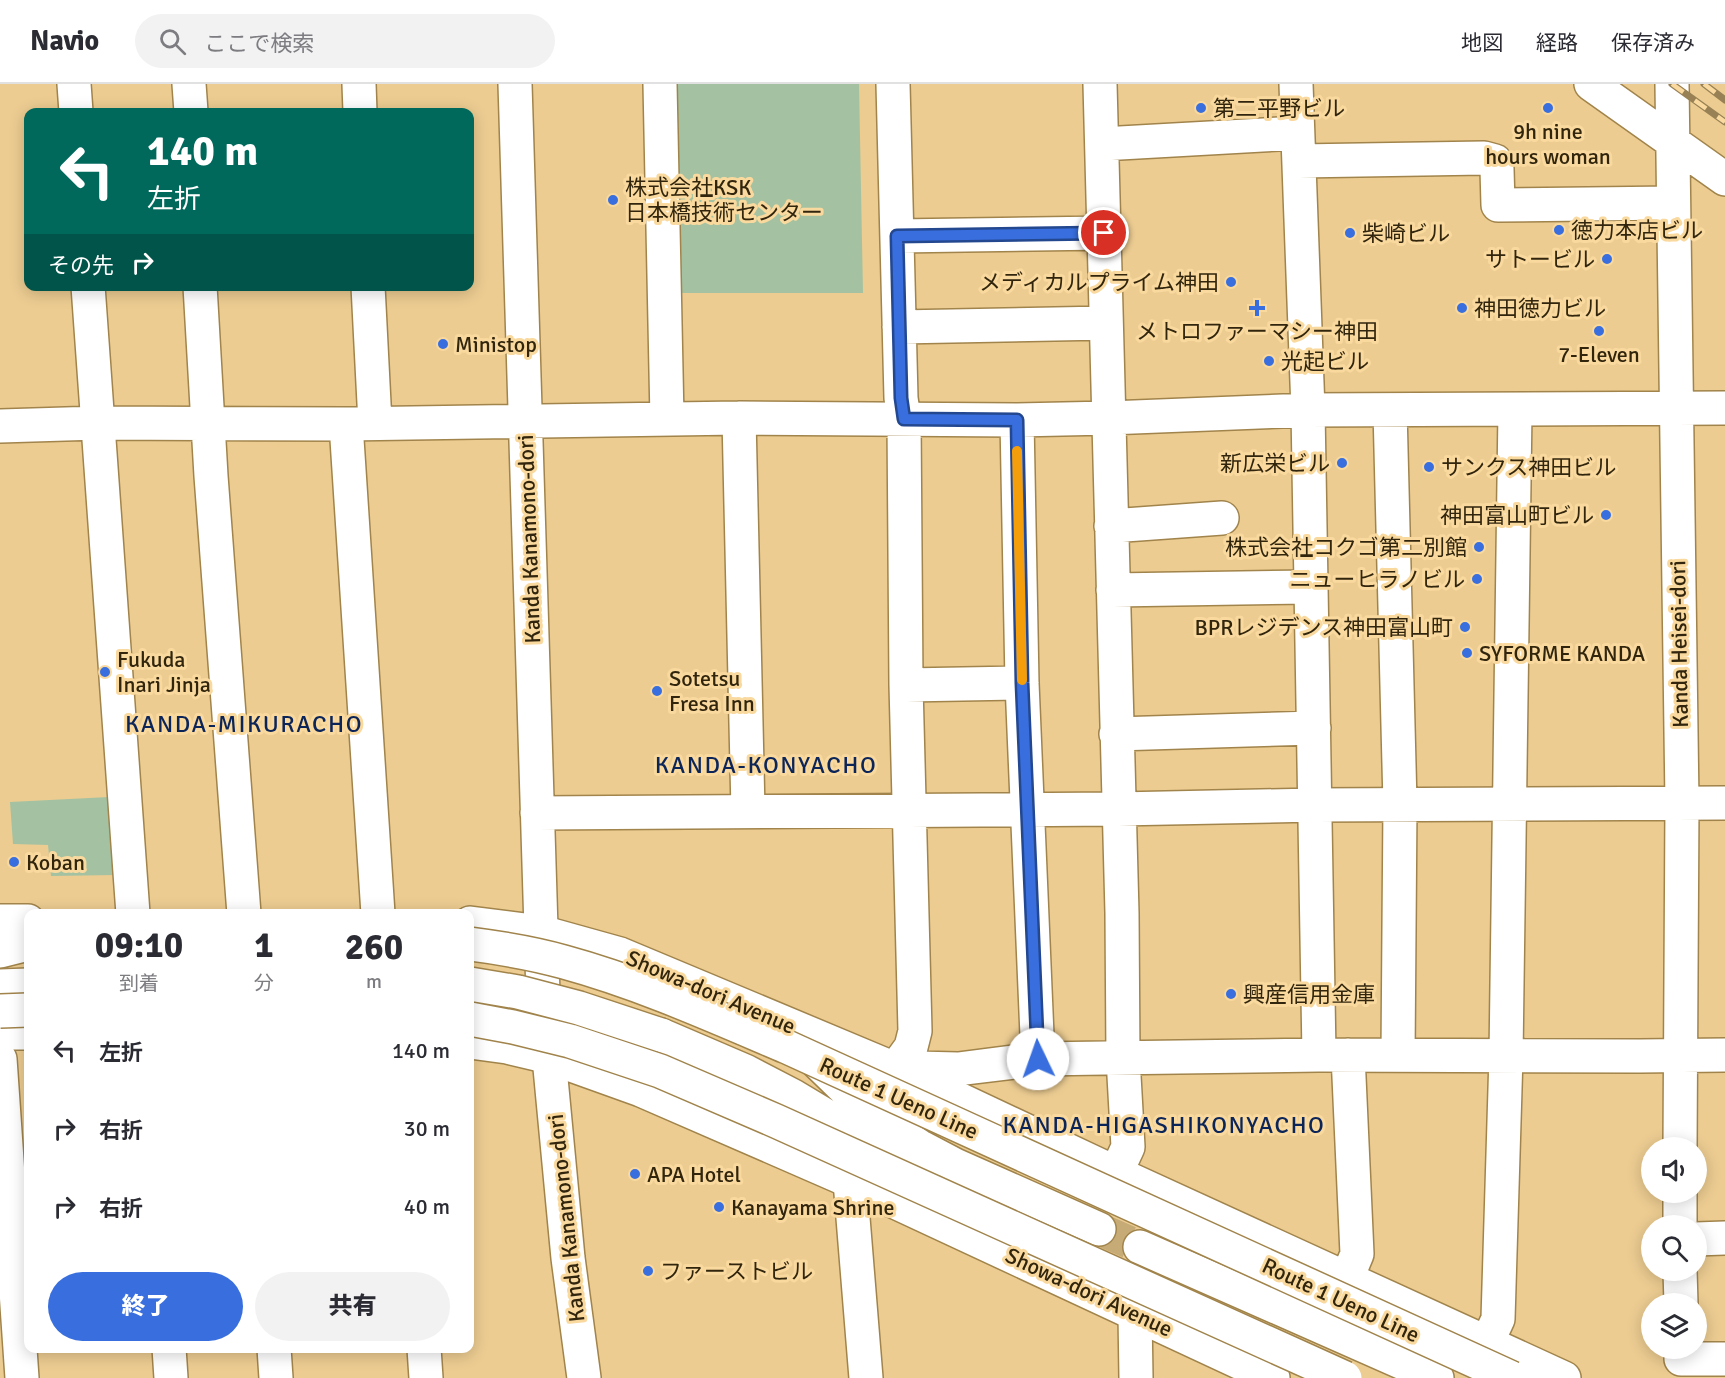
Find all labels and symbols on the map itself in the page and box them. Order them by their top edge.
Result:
place label: 第二平野ビル [1213,95,1345,122]
marker: 第二平野ビル [1194,101,1208,115]
marker: 9h nine hours woman [1541,101,1555,115]
place label: 9h nine hours woman [1485,118,1611,170]
place label: 株式会社KSK 日本橋技術センター [625,174,823,226]
marker: 株式会社KSK 日本橋技術センター [606,193,620,207]
pin [1078,207,1129,258]
place label: 徳力本店ビル [1571,217,1703,244]
place label: 柴崎ビル [1362,220,1450,247]
marker: 徳力本店ビル [1552,223,1566,237]
marker: 柴崎ビル [1343,226,1357,240]
place label: サトービル [1485,246,1595,273]
marker: サトービル [1600,252,1614,266]
place label: メディカルプライム神田 [979,269,1219,296]
marker: メディカルプライム神田 [1224,275,1238,289]
place label: 神田徳力ビル [1474,295,1606,322]
marker: メトロファーマシー神田 [1250,301,1264,315]
marker: 神田徳力ビル [1455,301,1469,315]
place label: メトロファーマシー神田 [1136,318,1378,345]
marker: 7-Eleven [1592,324,1606,338]
place label: Ministop [455,331,537,358]
marker: Ministop [436,337,450,351]
place label: 7-Eleven [1558,341,1640,368]
place label: 光起ビル [1281,348,1369,375]
marker: 光起ビル [1262,354,1276,368]
street label: Kanda Kanamono-dori [512,434,546,644]
place label: 新広栄ビル [1220,450,1330,477]
place label: サンクス神田ビル [1441,454,1616,481]
marker: 新広栄ビル [1335,456,1349,470]
marker: サンクス神田ビル [1422,460,1436,474]
place label: 神田富山町ビル [1440,502,1594,529]
marker: 神田富山町ビル [1599,508,1613,522]
place label: 株式会社コクゴ第二別館 [1225,534,1467,561]
marker: 株式会社コクゴ第二別館 [1472,540,1486,554]
street label: Kanda Heisei-dori [1664,560,1694,728]
place label: ニューヒラノビル [1289,566,1465,593]
marker: ニューヒラノビル [1470,572,1484,586]
place label: BPRレジデンス神田富山町 [1194,614,1453,641]
marker: BPRレジデンス神田富山町 [1458,620,1472,634]
place label: SYFORME KANDA [1479,640,1646,667]
place label: Fukuda Inari Jinja [117,646,211,698]
marker: SYFORME KANDA [1460,646,1474,660]
marker: Fukuda Inari Jinja [98,665,112,679]
place label: Sotetsu Fresa Inn [669,665,755,717]
marker: Sotetsu Fresa Inn [650,684,664,698]
district label: KANDA-MIKURACHO [125,709,363,739]
district label: KANDA-KONYACHO [655,750,877,780]
place label: Koban [26,849,85,876]
marker: Koban [7,855,21,869]
street label: Showa-dori Avenue [622,944,800,1040]
place label: 興産信用金庫 [1243,981,1375,1008]
marker: 興産信用金庫 [1224,987,1238,1001]
position arrow [1006,1027,1070,1091]
street label: Route 1 Ueno Line [816,1051,982,1145]
district label: KANDA-HIGASHIKONYACHO [1003,1110,1325,1140]
street label: Kanda Kanamono-dori [542,1113,590,1323]
place label: APA Hotel [647,1161,741,1188]
marker: APA Hotel [628,1167,642,1181]
place label: Kanayama Shrine [731,1194,895,1221]
marker: Kanayama Shrine [712,1200,726,1214]
street label: Showa-dori Avenue [1001,1241,1177,1343]
street label: Route 1 Ueno Line [1258,1252,1424,1348]
place label: ファーストビル [660,1258,813,1285]
marker: ファーストビル [641,1264,655,1278]

